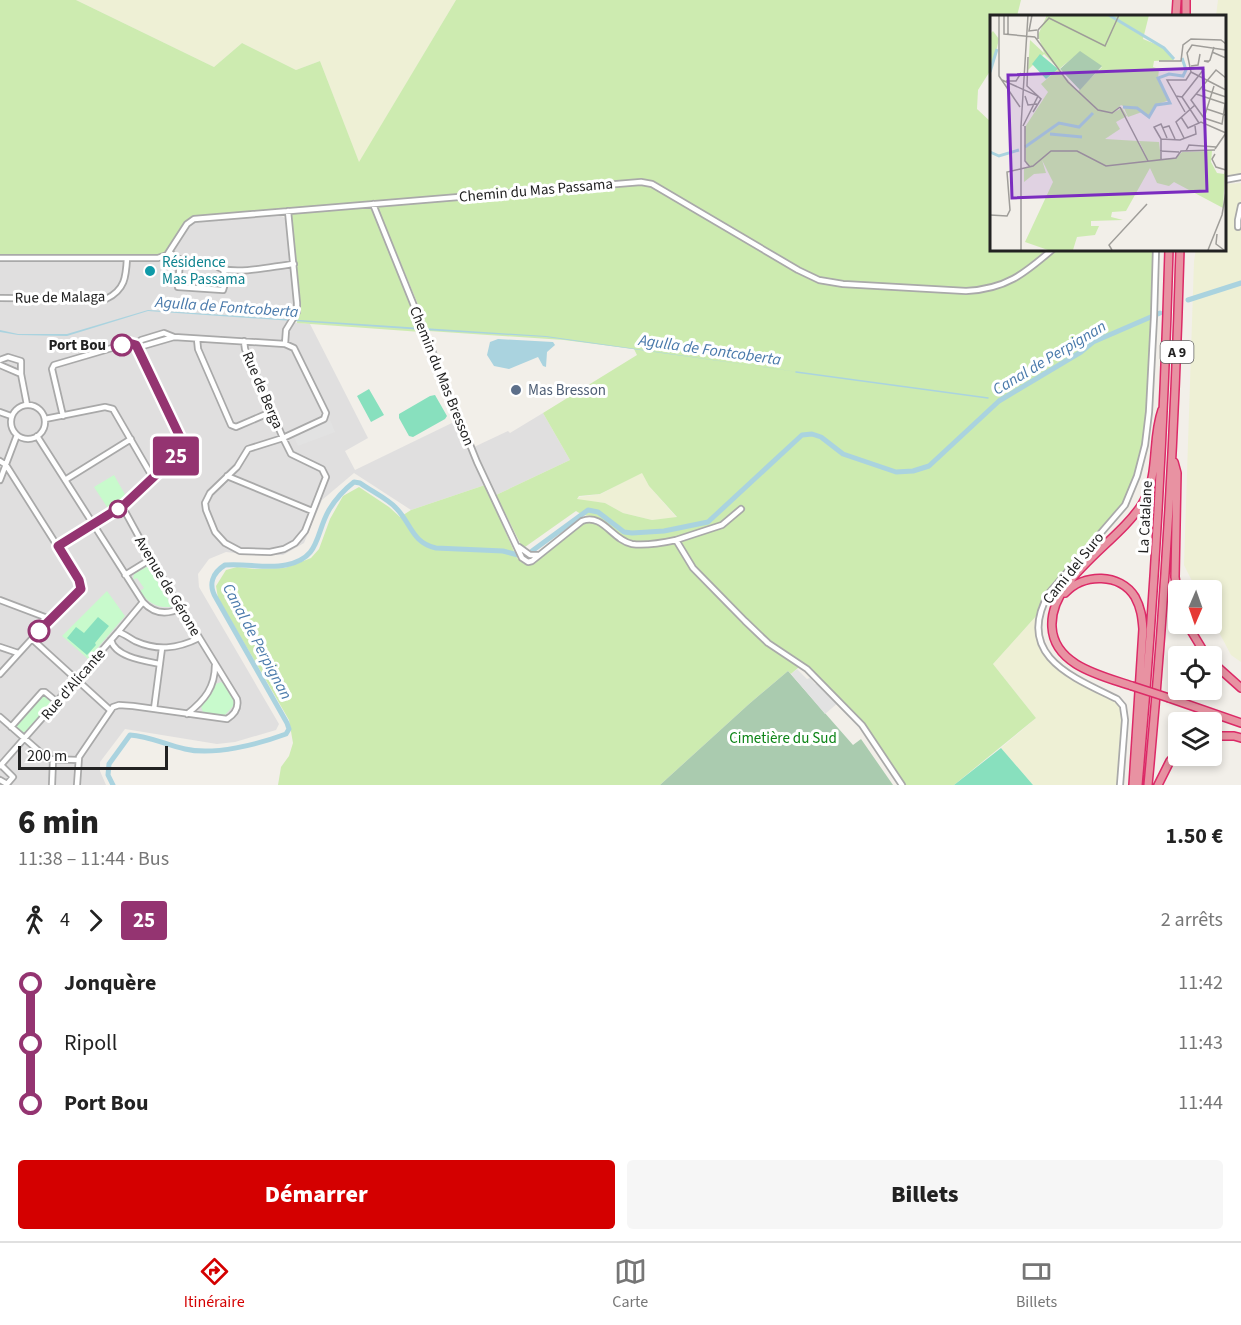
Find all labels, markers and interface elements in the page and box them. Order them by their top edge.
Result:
inset map [990,15,1226,250]
street label: Chemin du Mas Passama [458,173,614,208]
place label: Résidence Mas Passama [162,252,245,290]
marker: Résidence Mas Passama [143,264,157,278]
street label: Rue de Malaga [15,286,106,309]
water label: Agulla de Fontcoberta [154,291,300,323]
street label: Chemin du Mas Bresson [404,303,479,449]
water label: Canal de Perpignan [989,315,1110,400]
water label: Agulla de Fontcoberta [636,329,783,371]
marker: Port Bou [111,334,133,356]
place label: Port Bou [48,335,106,356]
road number: A 9 [1160,341,1194,363]
street label: Rue de Berga [237,348,288,432]
place label: Mas Bresson [528,380,606,401]
marker: Mas Bresson [509,383,523,397]
line badge: 25 [149,436,203,476]
text: 25 [165,441,187,471]
street label: La Catalane [1133,480,1158,554]
unlabelled marker [109,500,127,518]
street label: Cami del Suro [1038,528,1109,609]
street label: Avenue de Gérone [129,532,206,640]
water label: Canal de Perpignan [217,579,297,704]
north arrow [1168,580,1222,634]
map controls [1168,580,1222,766]
unlabelled marker [28,620,50,642]
street label: Rue d'Alicante [36,644,110,725]
button: locate [1168,646,1222,700]
button: layers [1168,712,1222,766]
park label: Cimetière du Sud [729,728,837,749]
scale bar [18,743,168,770]
text: 200 m [27,745,67,767]
text: 6 min [18,799,99,846]
text: 1.50 € [1166,820,1223,852]
text: 11:38 – 11:44 · Bus [18,845,169,873]
icon: walk [18,904,51,937]
icon: forward [79,904,112,937]
text: 25 [133,905,155,935]
text: 4 [60,906,70,934]
text: 2 arrêts [1161,906,1223,934]
text: Jonquère [64,967,156,999]
text: 11:42 [1178,969,1223,997]
text: Ripoll [64,1027,117,1059]
text: 11:43 [1178,1029,1223,1057]
text: Port Bou [64,1087,148,1119]
text: 11:44 [1178,1089,1223,1117]
button: Démarrer [18,1160,615,1229]
button: Billets [627,1160,1223,1229]
tab: Itinéraire [184,1255,245,1313]
tab: Carte [612,1255,648,1313]
tab: Billets [1016,1255,1057,1313]

